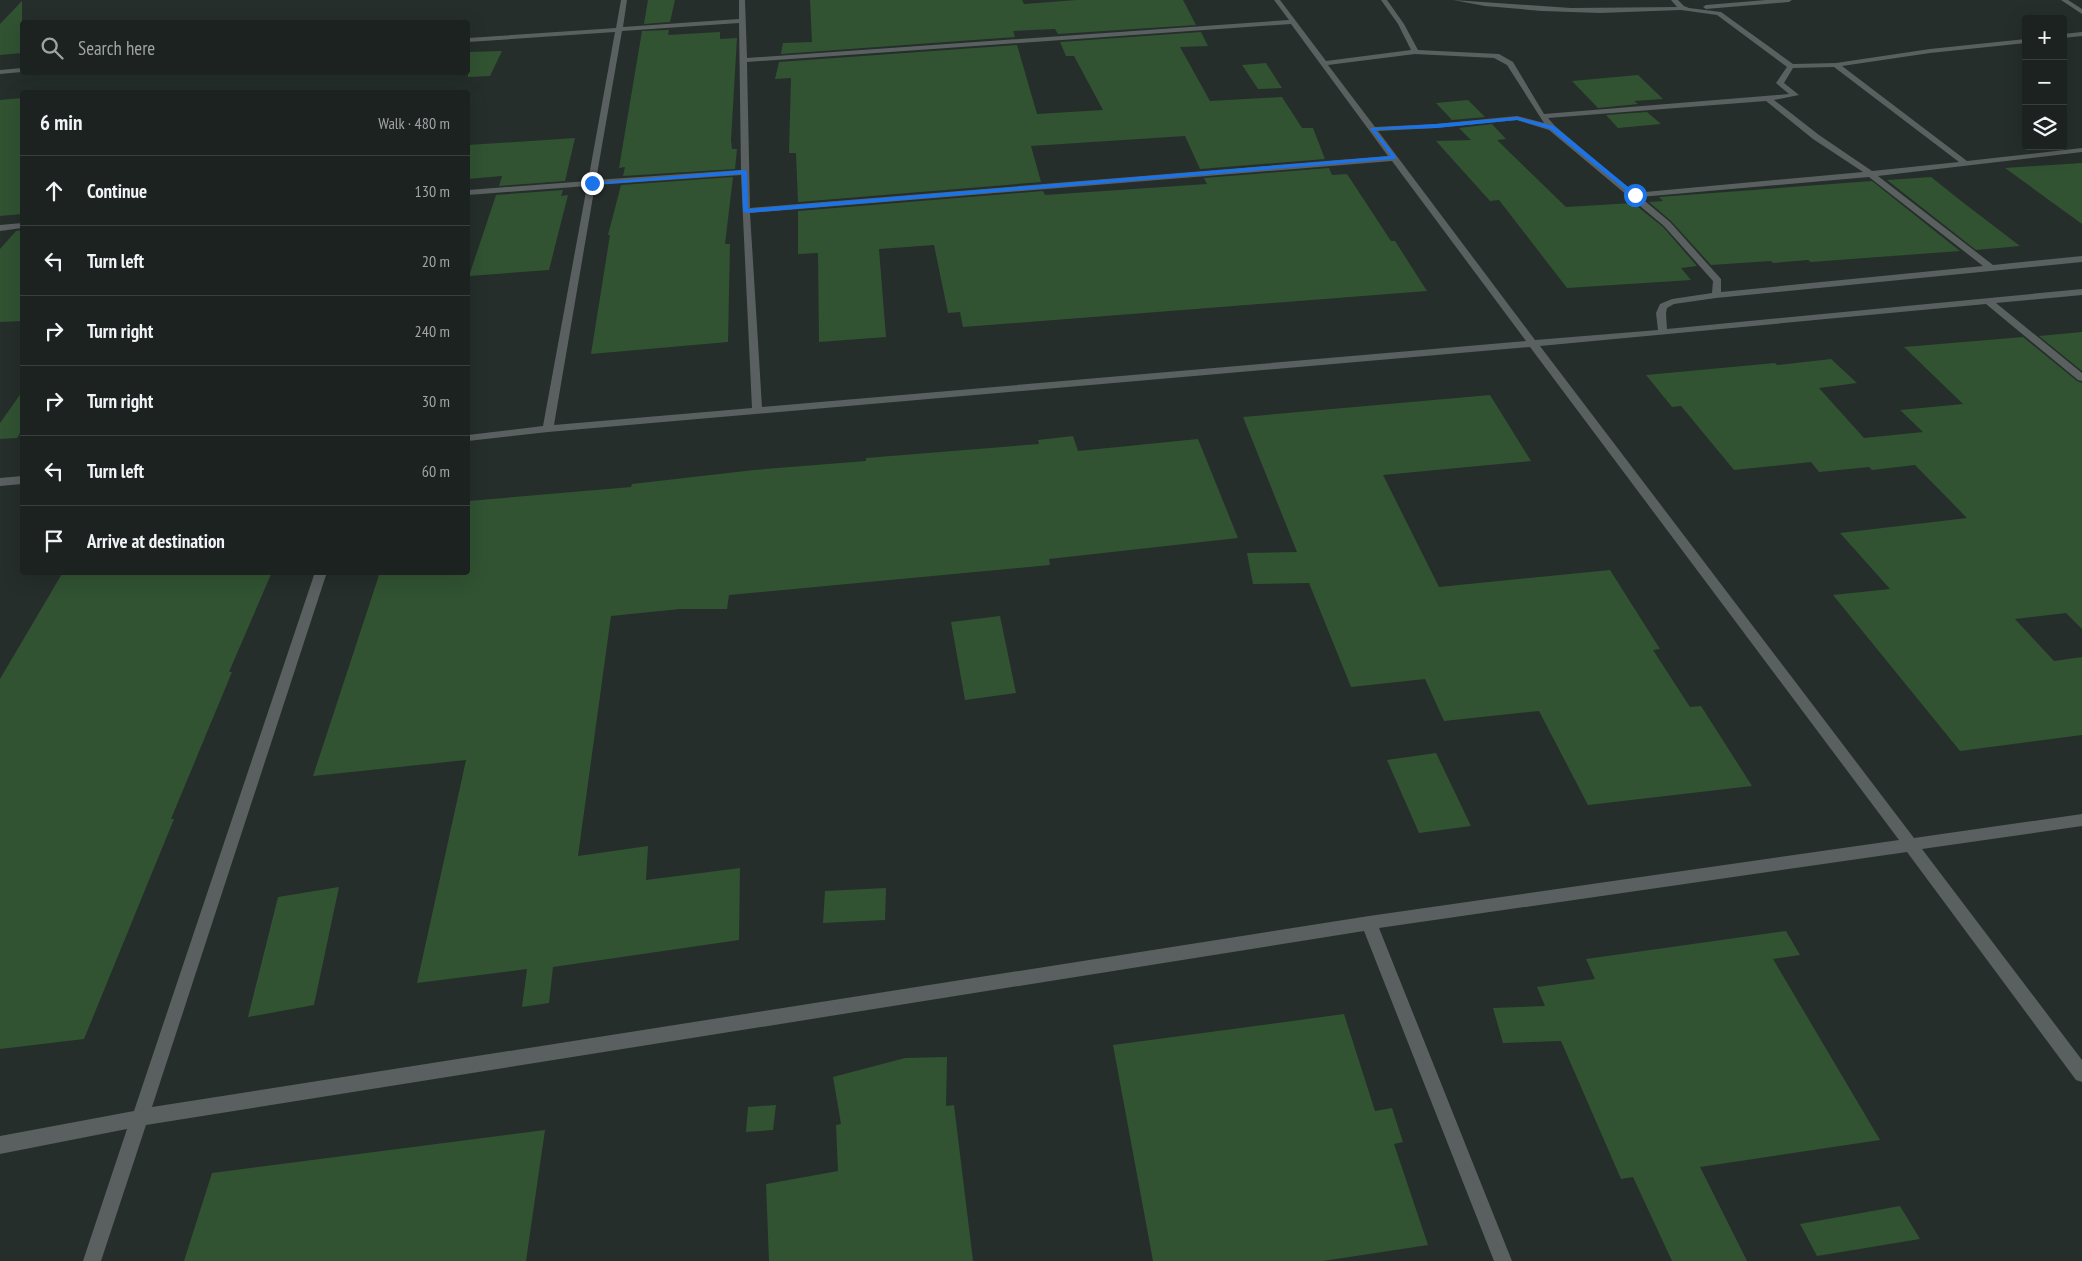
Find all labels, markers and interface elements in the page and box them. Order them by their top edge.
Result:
map controls [2022,15,2067,150]
button: + [2022,15,2067,60]
search box [20,20,470,75]
icon: search [38,34,66,62]
text: Search here [78,36,155,60]
button: − [2022,60,2067,105]
button: layers [2022,105,2067,150]
text: 6 min [40,109,82,136]
text: Walk · 480 m [378,113,450,133]
route end [581,172,604,195]
icon: ahead [40,177,68,205]
text: Continue [87,179,147,203]
text: 130 m [415,181,450,201]
route start [1624,184,1647,207]
icon: left [40,247,68,275]
text: Turn left [87,249,144,273]
text: 20 m [422,251,450,271]
icon: right [40,317,68,345]
text: Turn right [87,319,153,343]
text: 240 m [415,321,450,341]
icon: right [40,387,68,415]
text: Turn right [87,389,153,413]
text: 30 m [422,391,450,411]
icon: left [40,457,68,485]
text: Turn left [87,459,144,483]
text: 60 m [422,461,450,481]
icon: arrive [40,527,68,555]
text: Arrive at destination [87,529,225,553]

